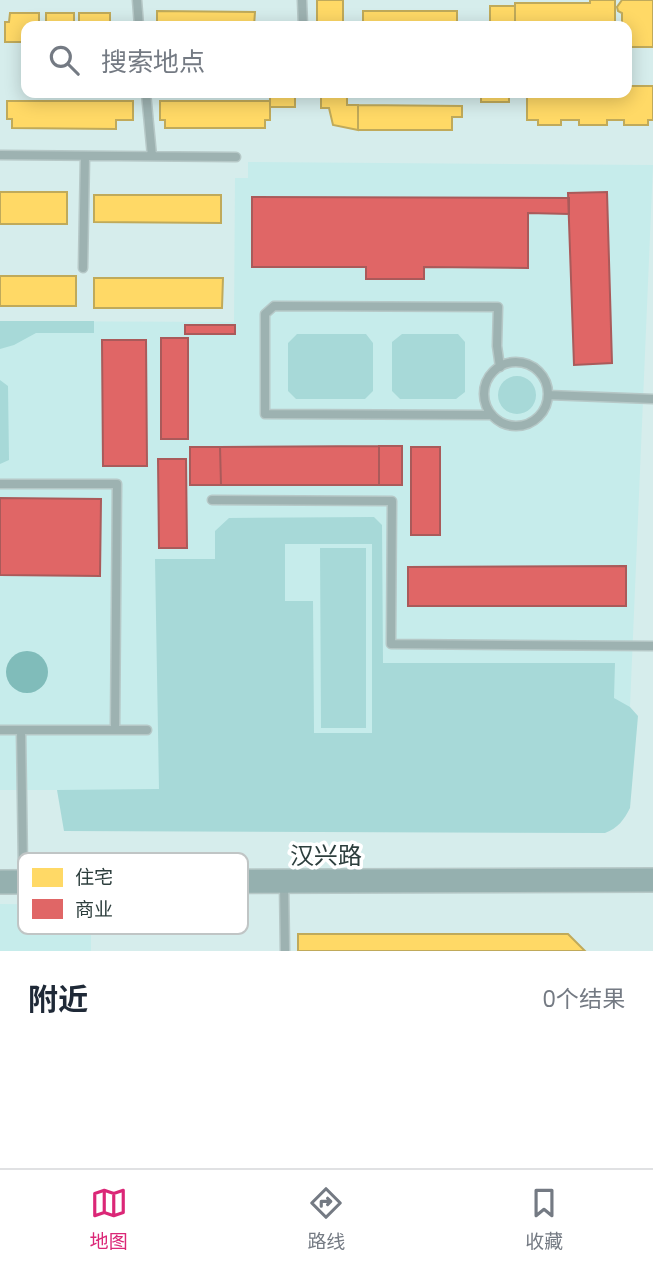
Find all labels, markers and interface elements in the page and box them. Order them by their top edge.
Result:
search box [21,21,632,98]
icon: search [45,41,83,79]
text: 搜索地点 [101,45,205,76]
street label: 汉兴路 [290,840,362,869]
legend [18,853,248,934]
text: 住宅 [75,865,113,888]
text: 商业 [75,897,113,920]
text: 附近 [28,980,88,1016]
text: 0个结果 [542,984,625,1012]
tab: 地图 [90,1184,128,1253]
tab: 路线 [307,1184,345,1253]
tab: 收藏 [525,1184,563,1253]

